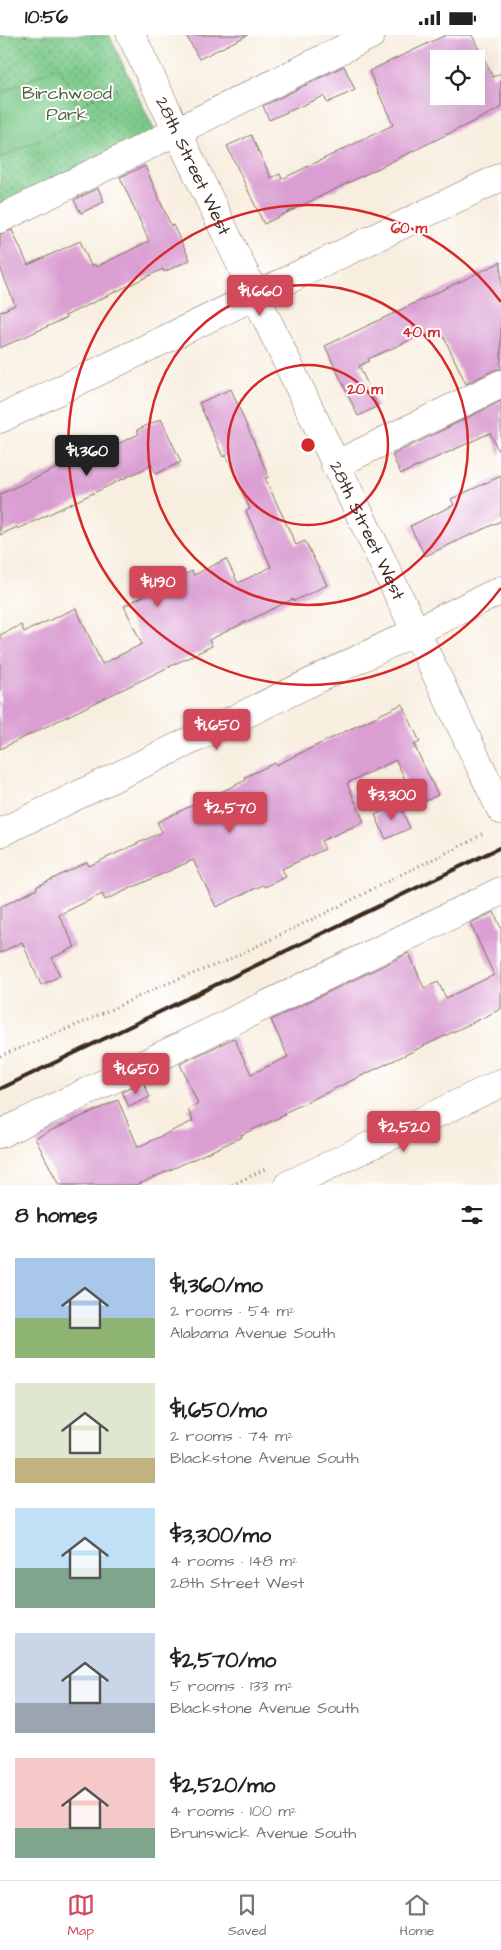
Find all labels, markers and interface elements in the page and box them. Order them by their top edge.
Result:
text: 10:56 [25,4,68,31]
map controls [430,50,485,105]
button: locate [430,50,485,105]
park label: Birchwood Park [22,81,112,127]
street label: 28th Street West [150,92,238,240]
text: 60 m [391,218,428,239]
pin: $1,660 [219,275,301,317]
text: $1,660 [238,280,282,302]
text: 40 m [402,322,440,343]
text: 20 m [346,379,383,400]
pin: $1,360 [46,435,128,477]
centre of rings [299,436,317,454]
text: $1,360 [66,440,108,462]
street label: 28th Street West [324,457,412,605]
pin: $1,190 [117,565,199,608]
text: $1,190 [140,571,176,593]
pin: $1,650 [176,709,258,751]
text: $1,650 [194,714,240,736]
pin: $3,300 [351,779,433,821]
text: $3,300 [368,784,416,806]
pin: $2,570 [189,791,271,834]
text: $2,570 [204,797,256,819]
pin: $1,650 [95,1053,177,1095]
text: $1,650 [113,1058,159,1080]
pin: $2,520 [363,1111,445,1153]
text: $2,520 [378,1116,430,1138]
text: 8 homes [15,1201,97,1230]
icon: filters [458,1201,486,1229]
text: $1,360/mo [170,1271,263,1300]
icon: home [55,1278,115,1338]
text: 2 rooms · 54 m² [170,1300,295,1322]
text: Alabama Avenue South [170,1322,335,1344]
text: $1,650/mo [170,1396,267,1425]
icon: home [55,1403,115,1463]
text: 2 rooms · 74 m² [170,1425,294,1447]
text: Blackstone Avenue South [170,1447,359,1469]
text: $3,300/mo [170,1521,271,1550]
icon: home [55,1528,115,1588]
text: 4 rooms · 148 m² [170,1550,298,1572]
text: 28th Street West [170,1572,304,1594]
text: $2,570/mo [170,1646,276,1675]
icon: home [55,1653,115,1713]
text: 5 rooms · 133 m² [170,1675,293,1697]
text: Blackstone Avenue South [170,1697,359,1719]
text: $2,520/mo [170,1771,275,1800]
icon: home [55,1778,115,1838]
text: 4 rooms · 100 m² [170,1800,297,1822]
text: Brunswick Avenue South [170,1822,356,1844]
tab: Map [67,1891,95,1941]
tab: Saved [228,1891,266,1941]
tab: Home [400,1891,434,1941]

